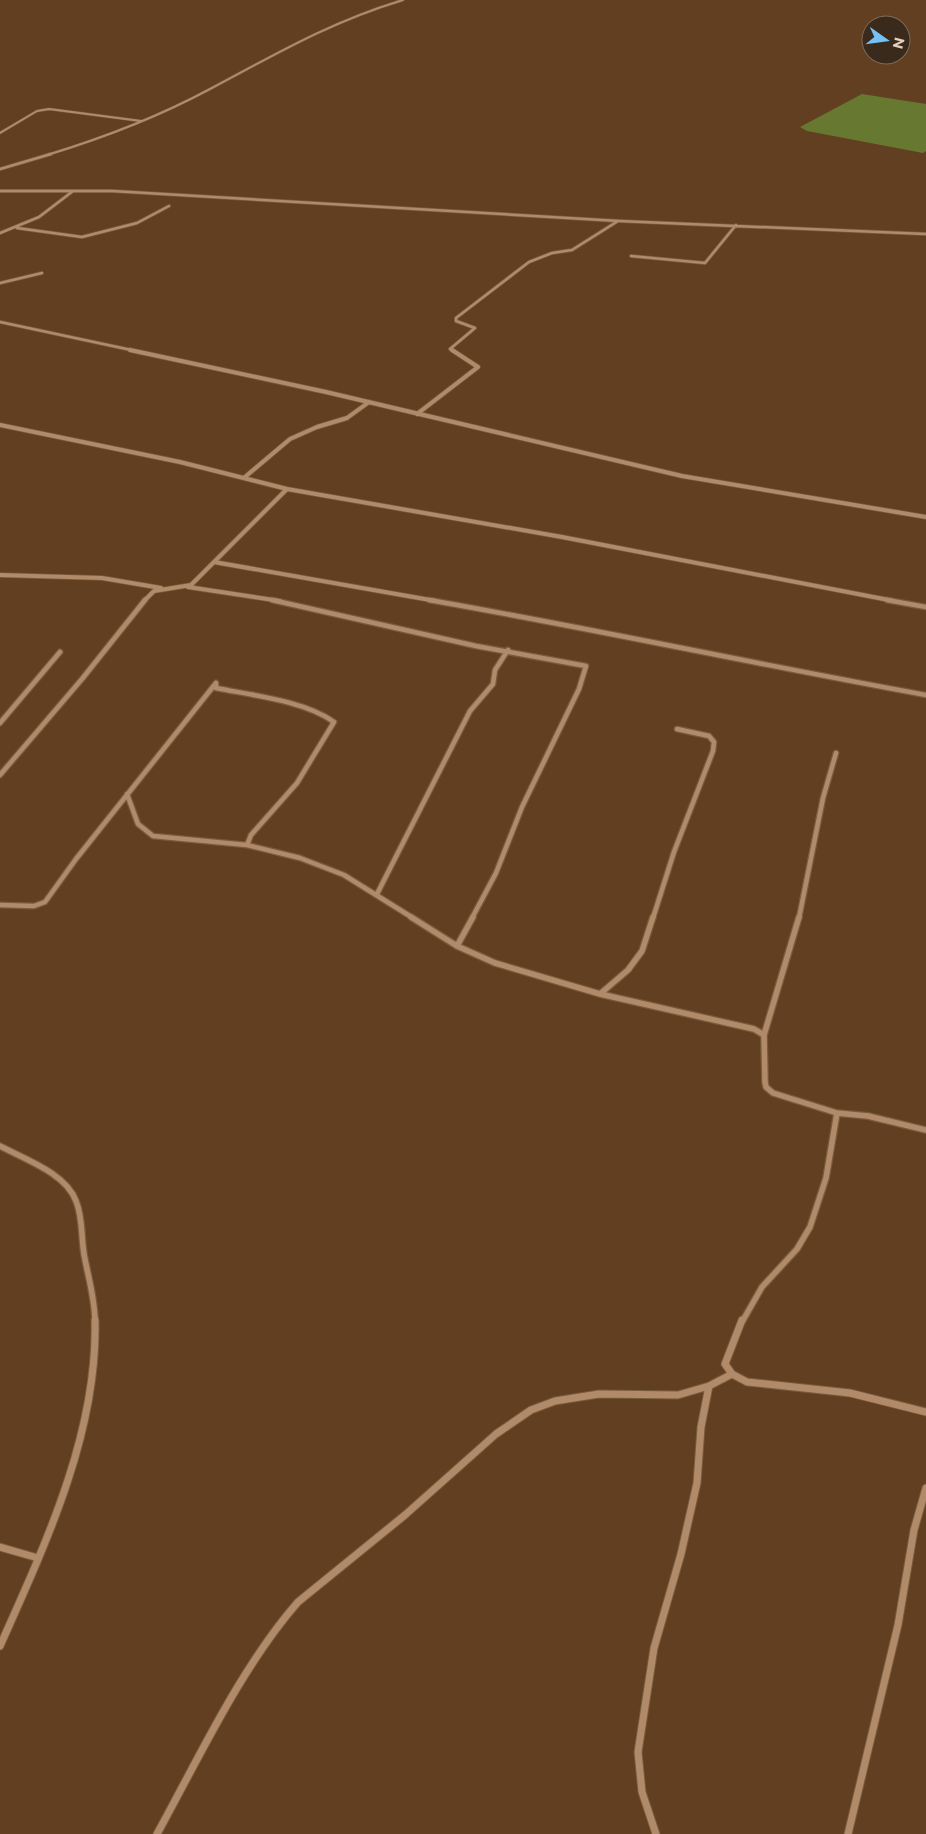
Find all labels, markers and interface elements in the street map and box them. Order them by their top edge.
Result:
north arrow [861,15,911,65]
text: N [889,35,909,51]

